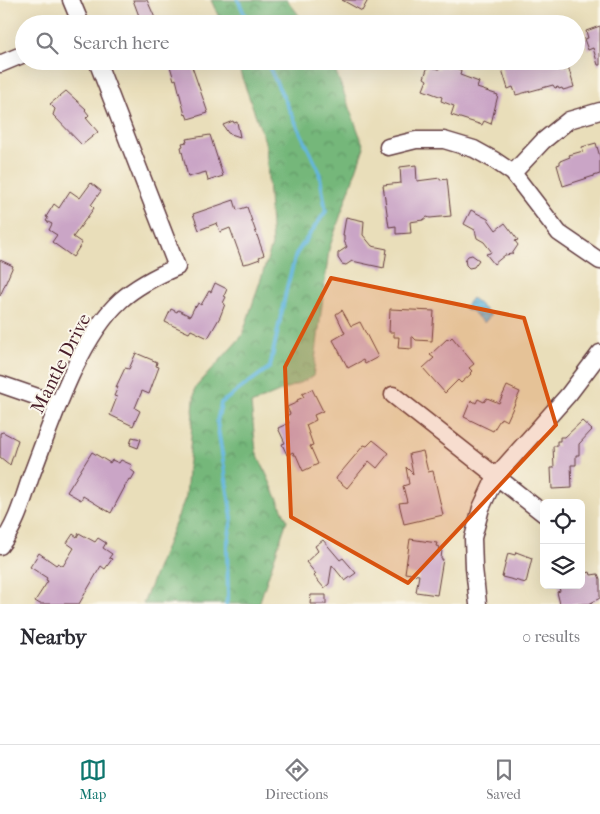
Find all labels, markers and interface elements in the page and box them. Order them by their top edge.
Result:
search box [15,15,585,70]
icon: search [33,29,61,57]
text: Search here [73,32,169,54]
street label: Mantle Drive [26,310,95,417]
map controls [540,499,585,589]
button: locate [540,499,585,544]
button: layers [540,544,585,589]
text: Nearby [20,625,86,649]
text: 0 results [522,627,580,646]
tab: Map [79,756,107,803]
tab: Directions [265,756,328,803]
tab: Saved [486,756,521,803]

